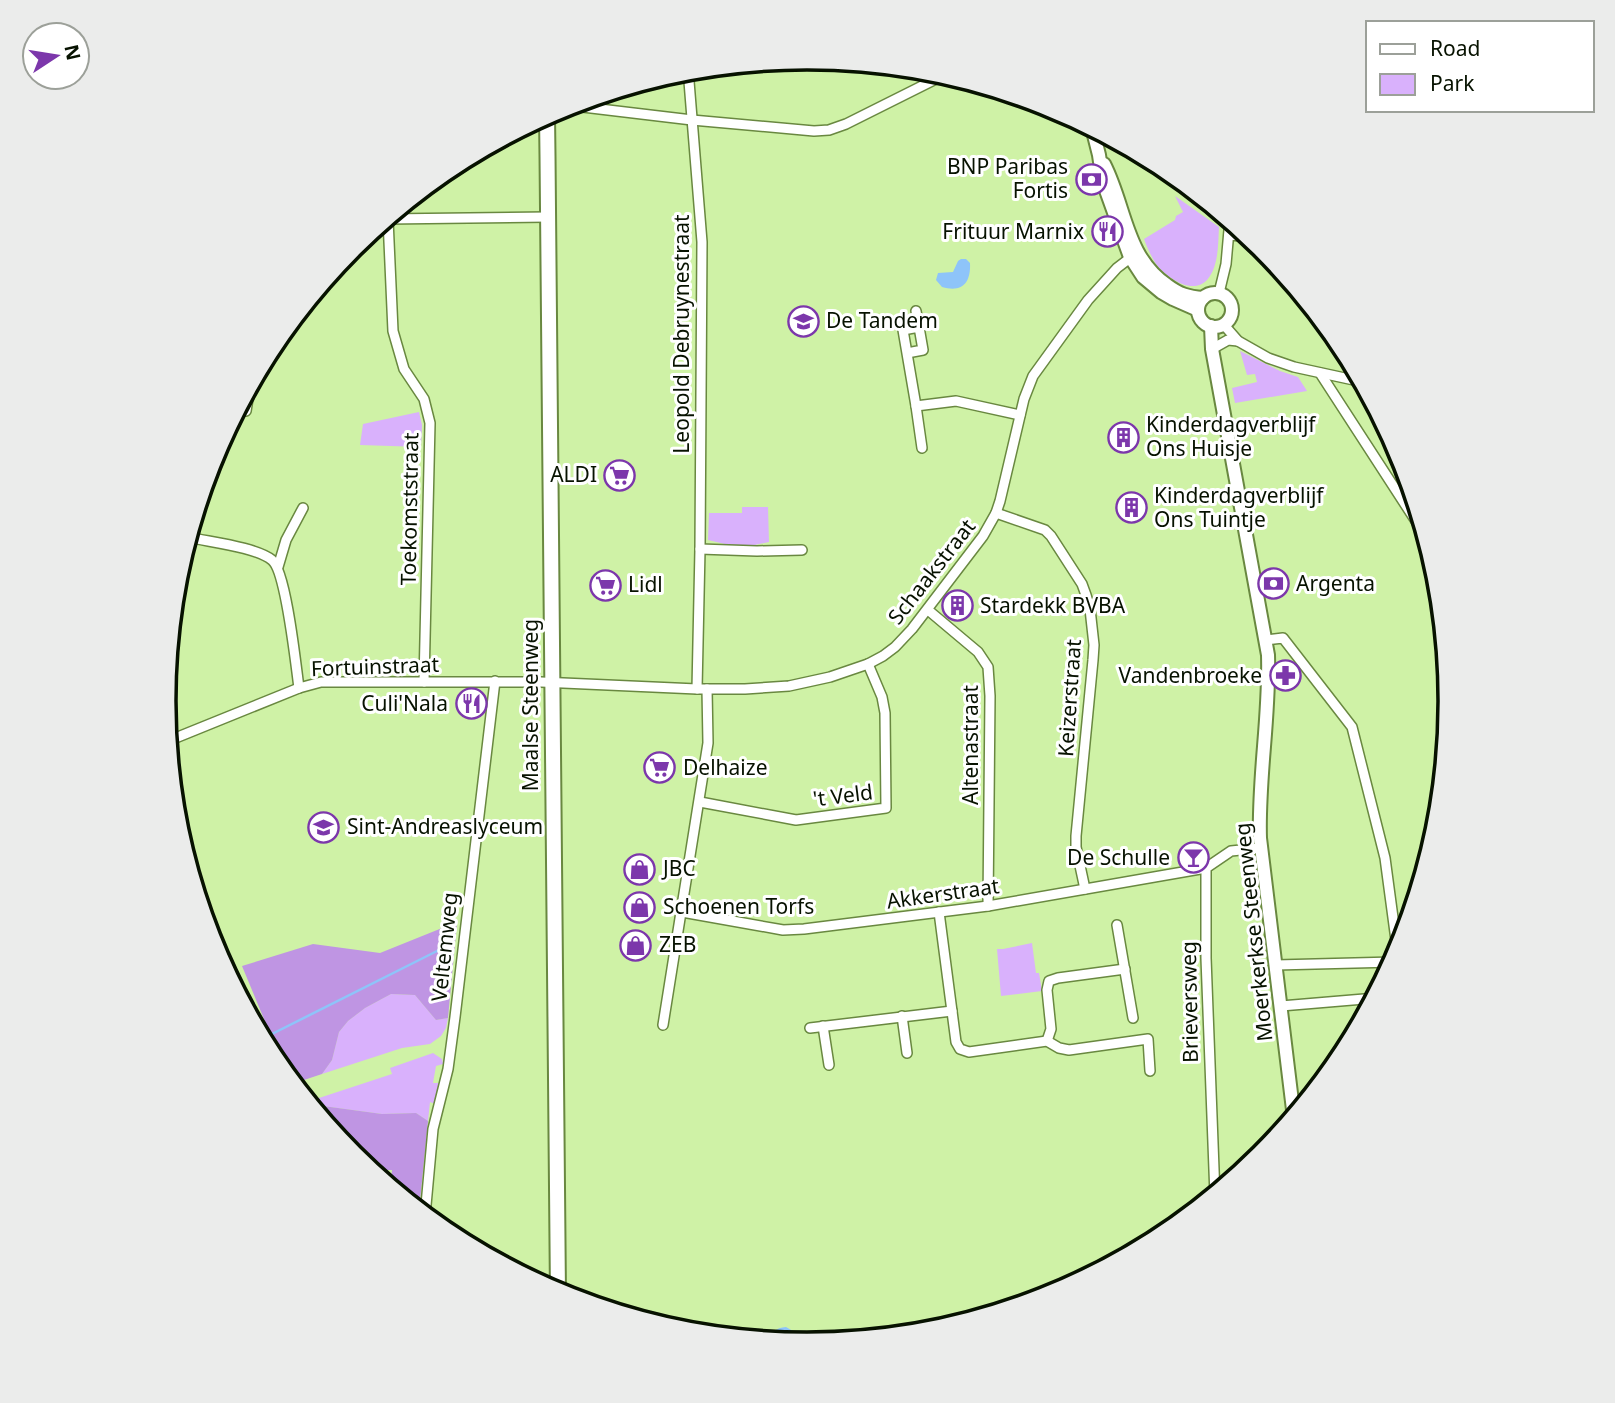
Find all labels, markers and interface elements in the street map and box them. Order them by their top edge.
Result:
north arrow [21,21,91,91]
legend [1366,21,1594,112]
text: Road [1430,34,1480,62]
text: N [58,42,87,63]
text: Park [1430,69,1475,97]
place label: BNP Paribas Fortis [947,152,1068,204]
bank icon: BNP Paribas Fortis [1074,162,1108,196]
street label: Leopold Debruynestraat [667,214,695,454]
restaurant icon: Frituur Marnix [1090,215,1124,249]
place label: Frituur Marnix [942,217,1084,245]
school or university icon: De Tandem [786,304,820,338]
place label: De Tandem [826,306,938,334]
place label: Kinderdagverblijf Ons Huisje [1146,410,1317,462]
building icon: Kinderdagverblijf Ons Huisje [1106,420,1140,454]
street label: Toekomststraat [394,432,424,586]
supermarket icon: ALDI [603,458,637,492]
place label: ALDI [550,460,597,488]
place label: Kinderdagverblijf Ons Tuintje [1154,481,1325,533]
building icon: Kinderdagverblijf Ons Tuintje [1114,491,1148,525]
street label: Schaakstraat [881,513,981,630]
bank icon: Argenta [1256,567,1290,601]
supermarket icon: Lidl [588,568,622,602]
place label: Argenta [1296,569,1375,597]
place label: Lidl [628,570,663,598]
building icon: Stardekk BVBA [940,589,974,623]
place label: Stardekk BVBA [980,591,1126,619]
street label: Maalse Steenweg [516,619,544,791]
street label: Keizerstraat [1051,638,1087,758]
street label: Fortuinstraat [310,650,440,682]
pharmacy icon: Vandenbroeke [1268,659,1302,693]
place label: Vandenbroeke [1119,661,1262,689]
street label: Altenastraat [956,685,984,805]
restaurant icon: Culi'Nala [454,687,488,721]
place label: Culi'Nala [361,689,448,717]
supermarket icon: Delhaize [643,751,677,785]
place label: Delhaize [683,753,767,781]
street label: 't Veld [811,777,874,813]
school or university icon: Sint-Andreaslyceum [307,810,341,844]
place label: Sint-Andreaslyceum [347,812,543,840]
street label: Moerkerkse Steenweg [1228,821,1278,1043]
bar icon: De Schulle [1176,841,1210,875]
place label: De Schulle [1067,843,1170,871]
shop icon: JBC [623,852,657,886]
place label: JBC [661,854,696,882]
street label: Akkerstraat [885,871,1001,915]
shop icon: Schoenen Torfs [623,890,657,924]
street label: Veltemweg [424,891,464,1003]
place label: Schoenen Torfs [663,892,814,920]
shop icon: ZEB [619,928,653,962]
place label: ZEB [659,930,696,958]
street label: Brieversweg [1174,941,1204,1063]

